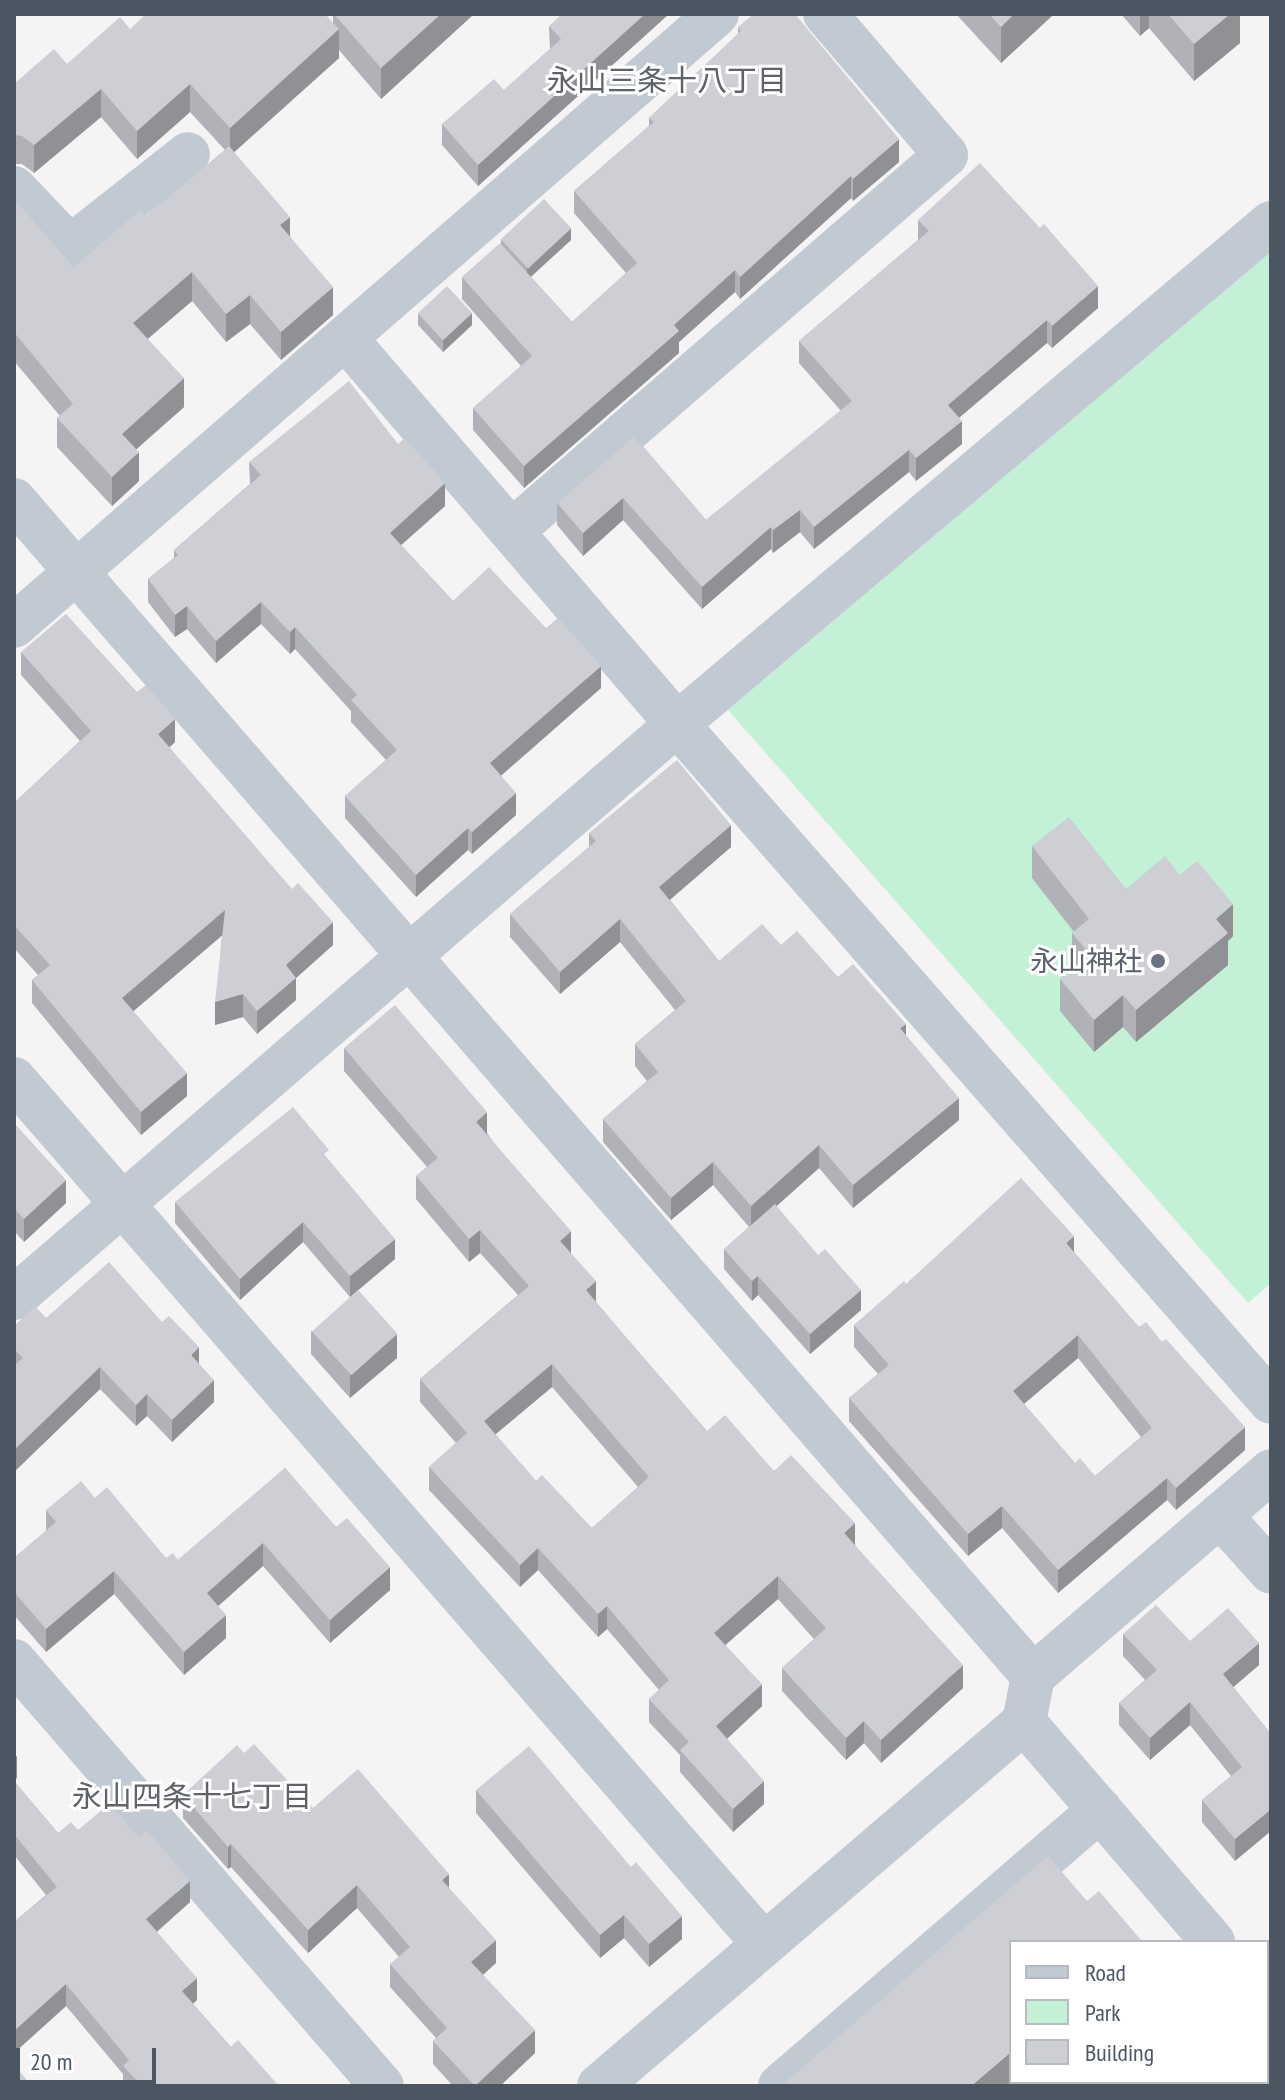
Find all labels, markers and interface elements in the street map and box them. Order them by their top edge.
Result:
district label: 永山三条十八丁目 [547,62,787,98]
place label: 永山神社 [1030,944,1142,978]
marker: 永山神社 [1149,952,1167,970]
district label: 永山四条十七丁目 [72,1778,312,1814]
legend [1009,1940,1269,2084]
text: Road [1085,1957,1126,1988]
text: Park [1085,1997,1121,2028]
scale bar [20,2032,160,2082]
text: Building [1085,2037,1154,2068]
text: 20 m [30,2046,72,2077]

